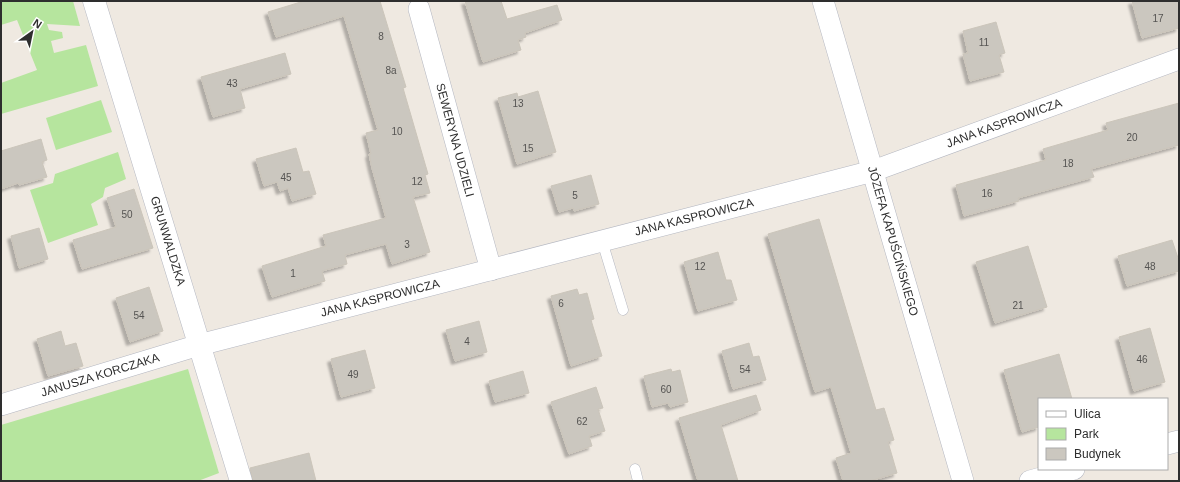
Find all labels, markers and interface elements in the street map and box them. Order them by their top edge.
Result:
north arrow [12,12,52,52]
house number: 17 [1152,13,1164,24]
text: N [31,16,44,31]
house number: 8 [378,31,384,42]
house number: 11 [979,37,990,48]
house number: 8a [385,65,397,76]
house number: 43 [226,78,238,89]
street label: SEWERYNA UDZIELI [433,82,477,198]
street label: JANA KASPROWICZA [944,96,1064,150]
house number: 13 [512,98,524,109]
house number: 10 [391,126,403,137]
house number: 20 [1126,132,1138,143]
house number: 15 [522,143,534,154]
house number: 18 [1062,158,1074,169]
street label: JÓZEFA KAPUŚCIŃSKIEGO [865,164,922,318]
house number: 45 [280,172,292,183]
house number: 12 [411,176,423,187]
house number: 16 [981,188,993,199]
house number: 5 [572,190,578,201]
street label: GRUNWALDZKA [148,195,188,287]
street label: JANA KASPROWICZA [633,195,755,239]
house number: 50 [121,209,133,220]
house number: 3 [404,239,410,250]
house number: 12 [694,261,706,272]
house number: 48 [1144,261,1156,272]
house number: 1 [290,268,296,279]
street label: JANA KASPROWICZA [319,276,441,320]
house number: 6 [558,298,564,309]
house number: 21 [1012,300,1024,311]
house number: 54 [133,310,145,321]
house number: 4 [464,336,470,347]
street label: JANUSZA KORCZAKA [39,350,161,400]
house number: 46 [1136,354,1148,365]
house number: 54 [739,364,751,375]
house number: 49 [347,369,359,380]
house number: 60 [660,384,672,395]
legend [1038,398,1168,470]
text: Ulica [1074,407,1101,421]
house number: 62 [576,416,588,427]
text: Park [1074,427,1100,441]
text: Budynek [1074,447,1122,461]

